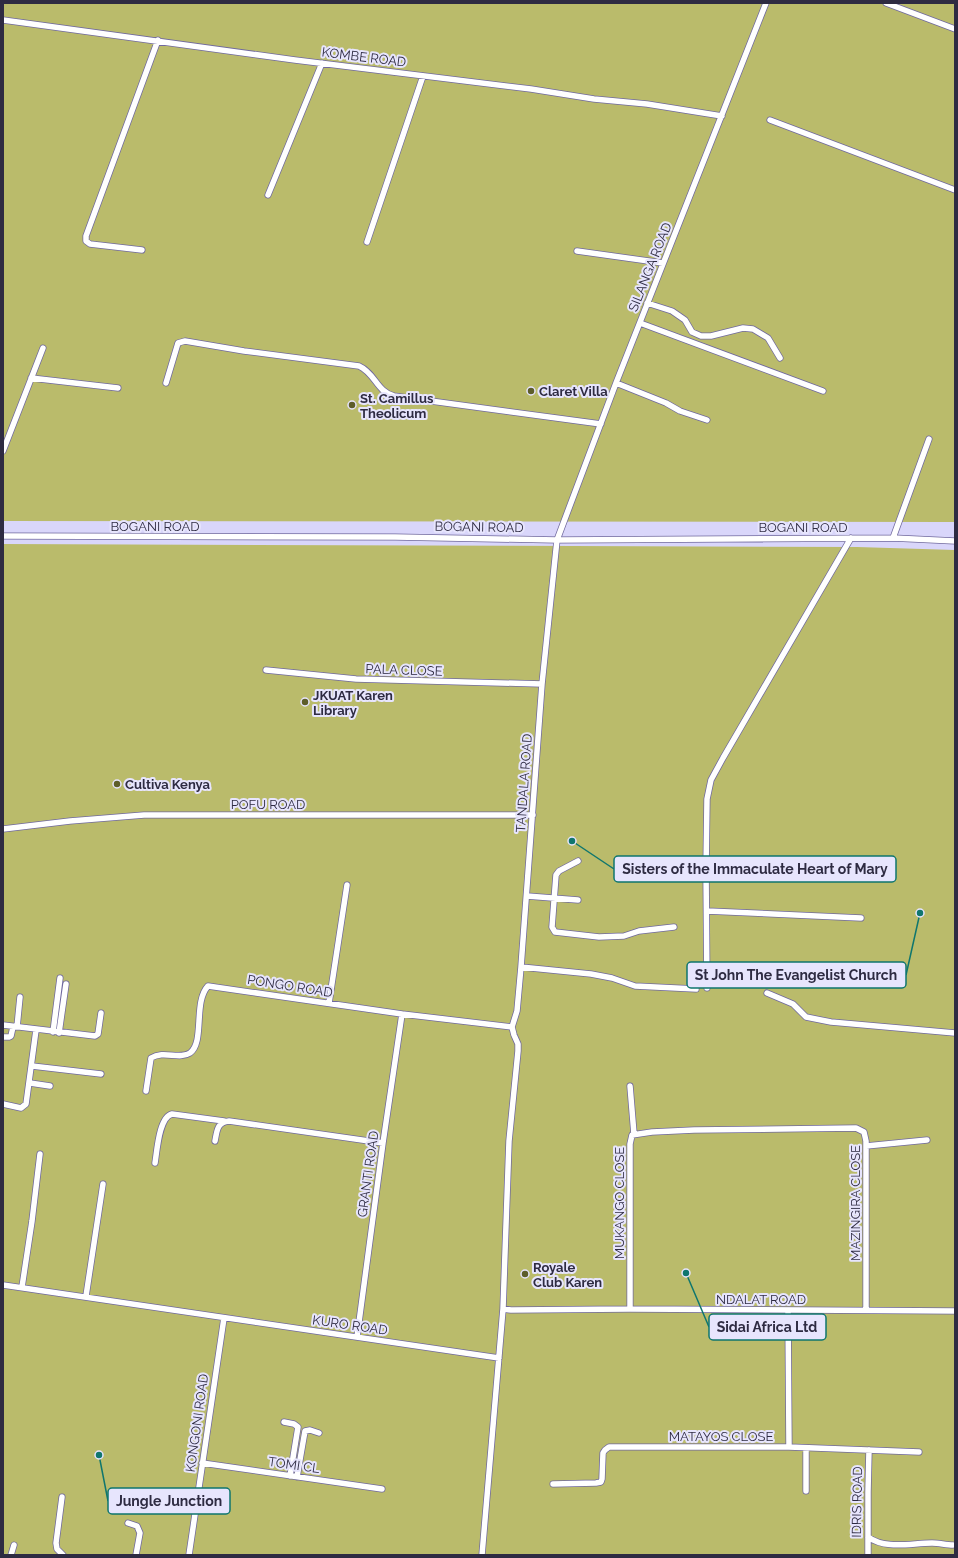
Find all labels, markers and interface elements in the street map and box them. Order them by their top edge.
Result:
street label: KOMBE ROAD [321,44,407,70]
street label: SILANGA ROAD [625,220,675,314]
place label: Claret Villa [539,384,608,399]
marker: Claret Villa [526,386,536,396]
place label: St. Camillus Theolicum [360,391,434,421]
marker: St. Camillus Theolicum [347,400,357,410]
street label: BOGANI ROAD [110,519,200,534]
street label: BOGANI ROAD [434,519,524,535]
street label: BOGANI ROAD [758,520,848,535]
street label: PALA CLOSE [365,661,443,679]
place label: JKUAT Karen Library [313,688,393,718]
marker: JKUAT Karen Library [300,697,310,707]
street label: TANDALA ROAD [513,733,535,833]
place label: Cultiva Kenya [125,777,211,792]
marker: Cultiva Kenya [112,779,122,789]
street label: POFU ROAD [231,797,305,812]
callout: Sisters of the Immaculate Heart of Mary [614,856,896,882]
text: Sisters of the Immaculate Heart of Mary [622,861,888,877]
callout: St John The Evangelist Church [687,962,906,988]
text: St John The Evangelist Church [695,967,897,983]
street label: PONGO ROAD [246,972,334,1000]
street label: GRANTI ROAD [355,1130,381,1218]
street label: MAZINGIRA CLOSE [848,1145,863,1261]
street label: MUKANGO CLOSE [612,1147,627,1259]
place label: Royale Club Karen [533,1260,602,1290]
marker: Royale Club Karen [520,1269,530,1279]
street label: NDALAT ROAD [716,1292,806,1307]
street label: KURO ROAD [311,1312,389,1338]
callout: Sidai Africa Ltd [709,1314,826,1340]
text: Sidai Africa Ltd [717,1319,817,1335]
street label: KONGONI ROAD [183,1373,211,1473]
street label: MATAYOS CLOSE [669,1429,773,1444]
street label: TOMI CL [267,1454,321,1476]
street label: IDRIS ROAD [849,1466,865,1538]
callout: Jungle Junction [108,1488,230,1514]
text: Jungle Junction [116,1493,222,1509]

